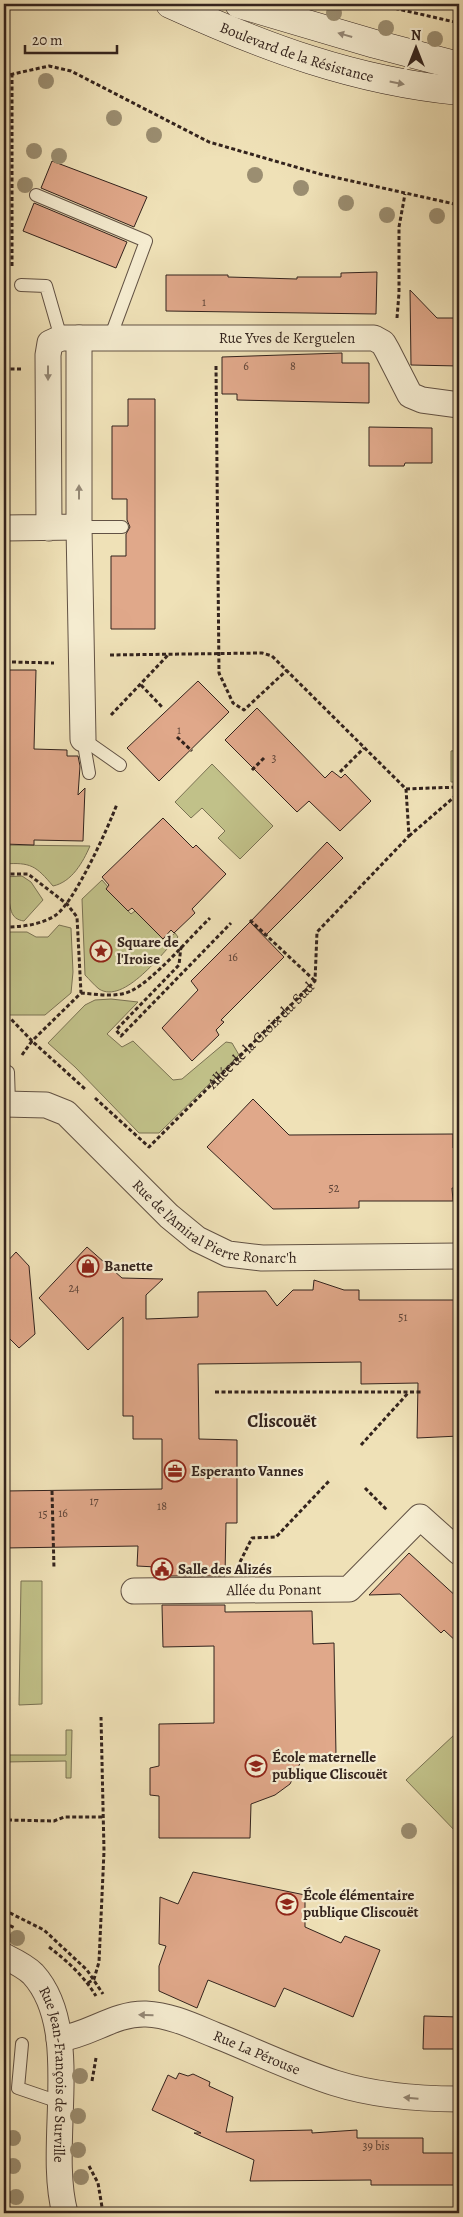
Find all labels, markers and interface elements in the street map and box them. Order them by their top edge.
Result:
street label: Boulevard de la Résistance [217,17,376,87]
scale bar [25,22,118,54]
north arrow [390,22,440,72]
text: N [411,26,421,45]
text: 20 m [32,30,63,50]
one-way arrow [337,31,352,39]
one-way arrow [390,80,406,88]
house number: 1 [202,294,206,310]
street label: Rue Yves de Kerguelen [219,328,355,348]
house number: 6 [243,358,249,374]
house number: 8 [290,358,296,374]
one-way arrow [44,366,52,382]
one-way arrow [75,484,83,500]
house number: 1 [177,722,181,738]
house number: 3 [272,750,277,766]
place label: Square de l'Iroise [117,932,179,969]
place icon: Square de l'Iroise [89,939,113,963]
house number: 16 [228,949,238,965]
street label: Allée de la Croix du Sud [202,977,319,1094]
street label: Rue de l'Amiral Pierre Ronarc'h [128,1175,297,1268]
house number: 52 [329,1180,340,1196]
shop icon: Banette [76,1254,100,1278]
place label: Banette [104,1256,153,1276]
house number: 24 [68,1280,80,1296]
house number: 51 [398,1309,408,1325]
district label: Cliscouët [247,1409,317,1433]
office icon: Esperanto Vannes [163,1459,187,1483]
place label: Esperanto Vannes [191,1461,304,1481]
house number: 17 [89,1493,100,1509]
house number: 18 [157,1498,167,1514]
house number: 16 [58,1505,68,1521]
house number: 15 [38,1506,48,1522]
public building icon: Salle des Alizés [150,1557,174,1581]
place label: Salle des Alizés [178,1559,272,1579]
street label: Allée du Ponant [225,1579,322,1600]
place label: École maternelle publique Cliscouët [272,1747,388,1784]
school or university icon: École maternelle publique Cliscouët [244,1754,268,1778]
place label: École élémentaire publique Cliscouët [303,1885,419,1922]
school or university icon: École élémentaire publique Cliscouët [275,1892,299,1916]
street label: Rue Jean-François de Surville [34,1983,71,2163]
one-way arrow [138,2011,154,2019]
street label: Rue La Pérouse [210,2025,303,2080]
one-way arrow [402,2094,418,2102]
house number: 39 bis [362,2138,390,2154]

